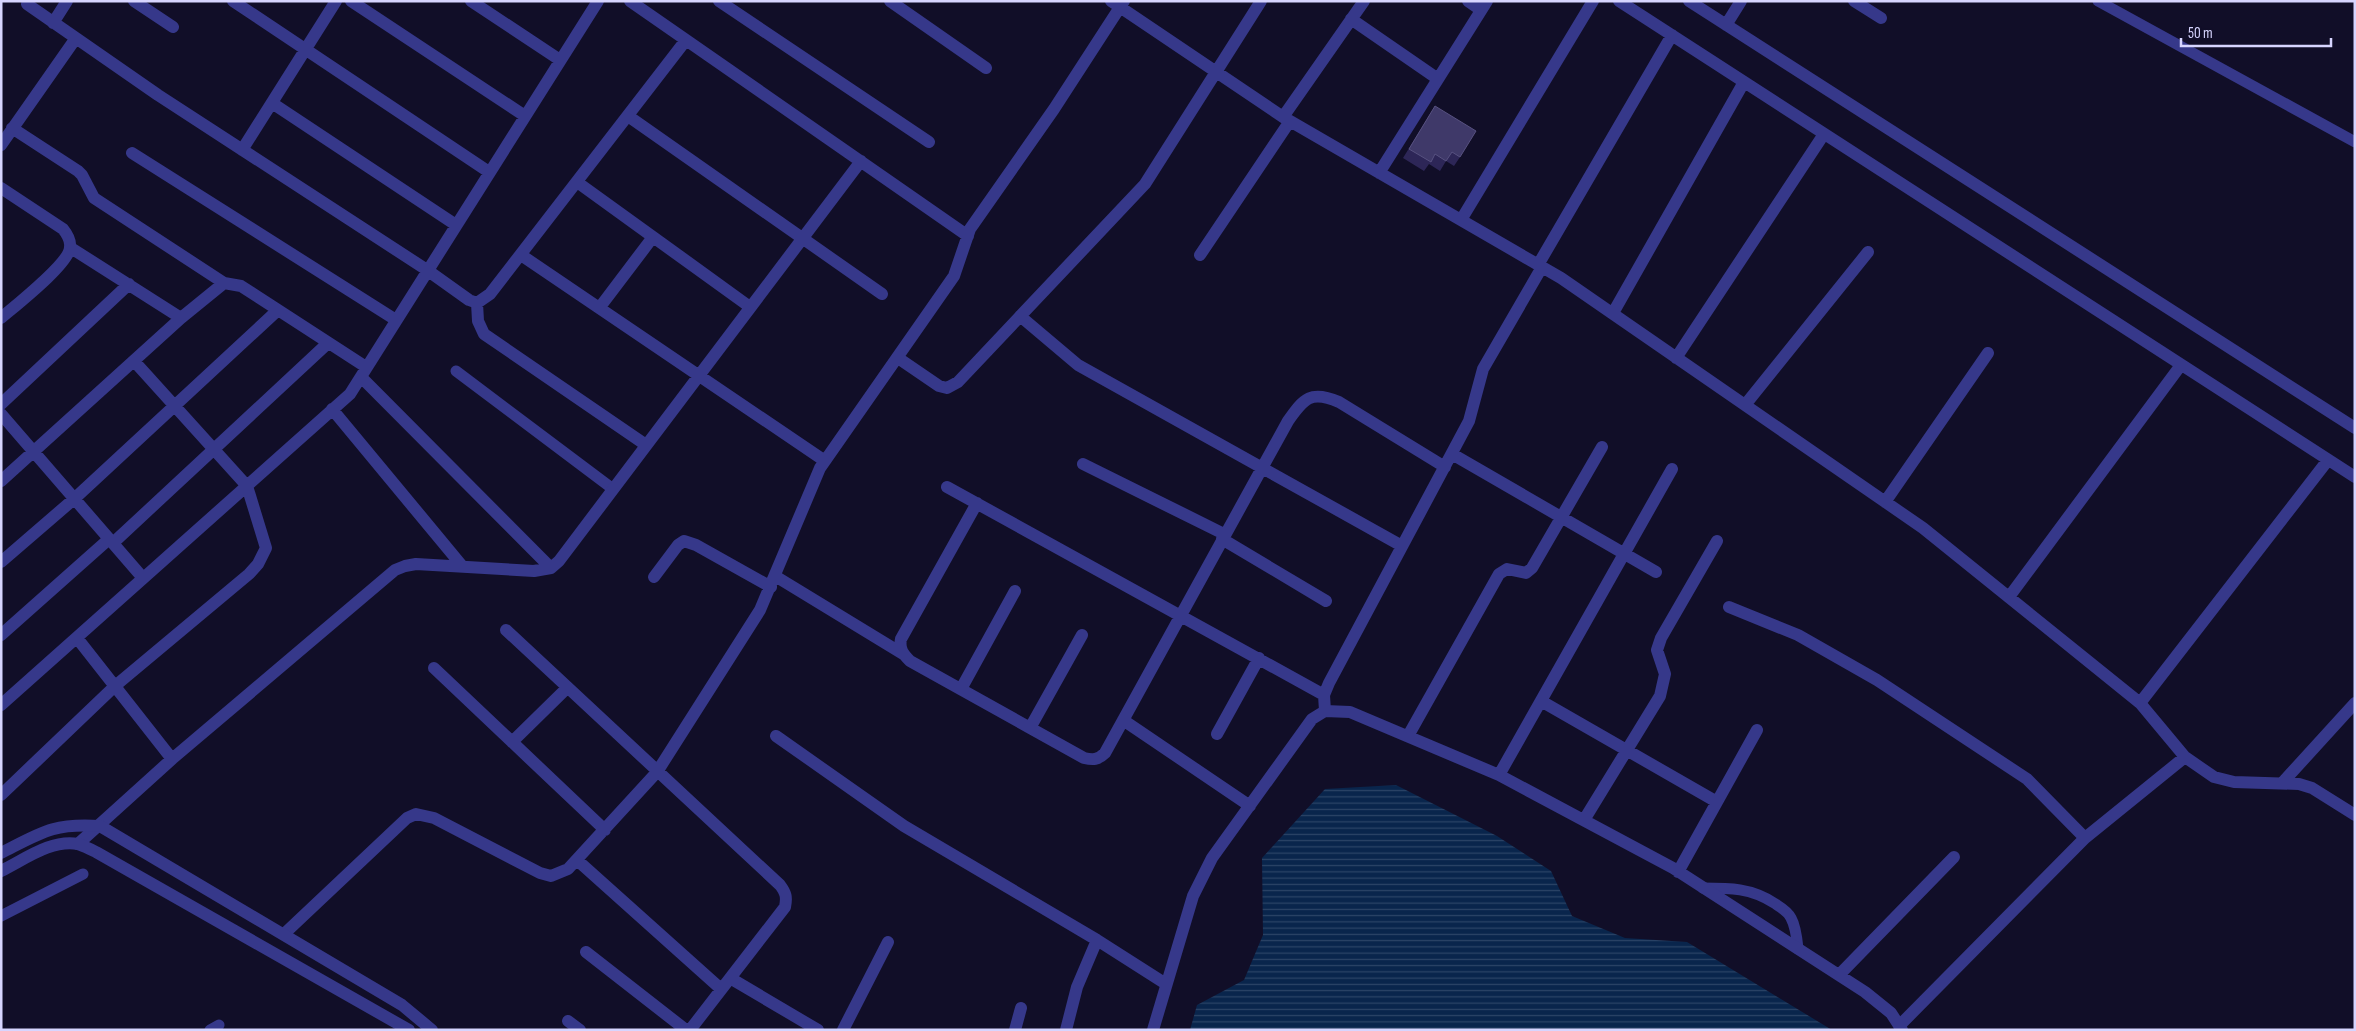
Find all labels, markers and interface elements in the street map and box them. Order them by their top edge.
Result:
scale bar [2181,15,2331,47]
text: 50 m [2188,24,2213,43]

